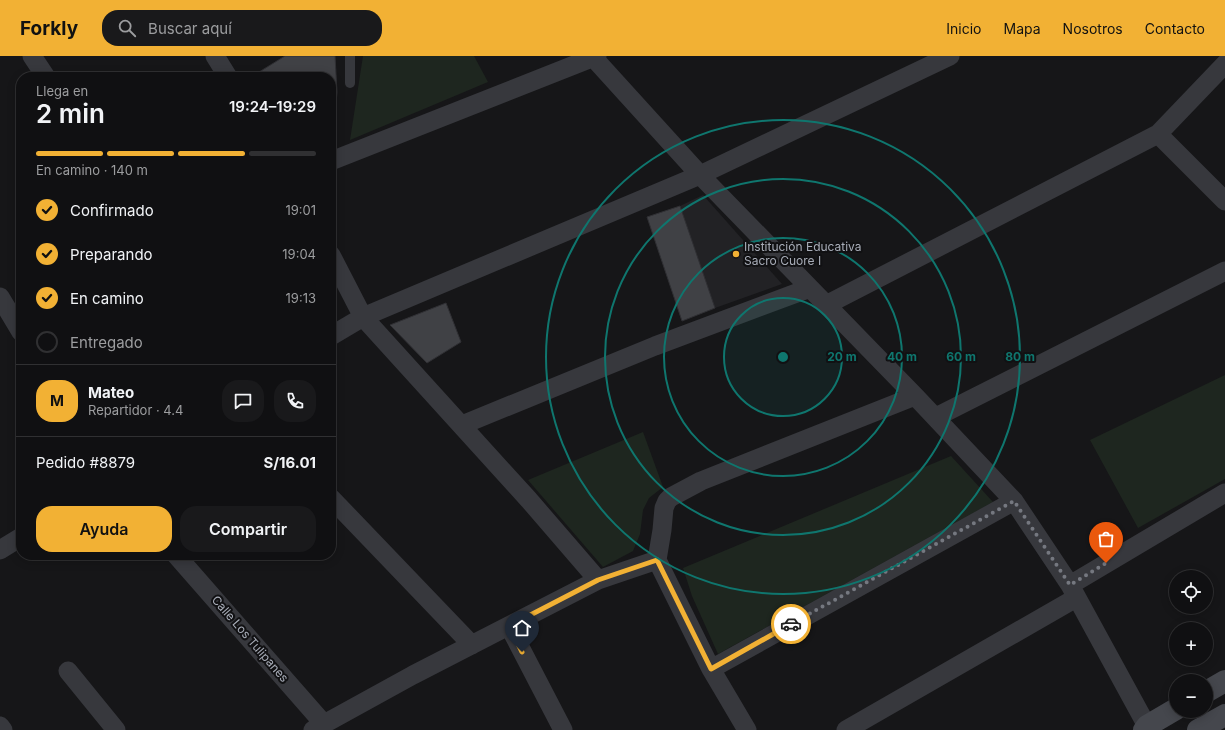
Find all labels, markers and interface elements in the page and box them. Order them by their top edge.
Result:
search box [102,10,382,46]
text: Forkly [20,17,78,40]
icon: search [116,17,138,39]
text: Buscar aquí [148,19,232,38]
text: Inicio [946,20,982,37]
text: Mapa [1004,20,1041,37]
text: Nosotros [1063,20,1123,37]
text: Contacto [1145,20,1205,37]
text: Llega en [36,83,88,99]
text: 19:24–19:29 [229,97,316,116]
text: 2 min [36,98,105,129]
text: En camino · 140 m [36,162,148,178]
icon: check [36,199,58,221]
text: Confirmado [70,201,154,220]
text: 19:01 [285,202,316,218]
place label: Institución Educativa Sacro Cuore I [744,239,862,268]
icon: check [36,243,58,265]
text: Preparando [70,245,153,264]
text: 19:04 [282,246,316,262]
marker: Institución Educativa Sacro Cuore I [731,249,741,259]
icon: check [36,287,58,309]
text: En camino [70,289,144,308]
text: 19:13 [286,290,316,306]
text: Entregado [70,333,143,352]
text: 20 m [827,349,857,364]
text: 40 m [887,349,917,364]
text: 60 m [946,349,976,364]
text: 80 m [1005,349,1035,364]
centre of rings [776,350,790,364]
button: chat [222,380,264,422]
button: phone [274,380,316,422]
text: Mateo [88,383,134,402]
text: M [50,391,64,410]
text: Repartidor · 4.4 [88,402,183,418]
text: Pedido #8879 [36,453,135,472]
text: S/16.01 [263,453,316,472]
button: Ayuda [36,506,172,552]
button: Compartir [180,506,316,552]
pin [1089,522,1123,563]
icon: bag [1095,528,1117,550]
map controls [1169,570,1213,718]
button: locate [1169,570,1213,614]
street label: Calle Los Tulipanes [209,592,292,685]
courier [771,604,811,644]
pin [505,611,539,652]
icon: car [780,613,802,635]
icon: home [511,617,533,639]
button: + [1169,622,1213,666]
button: − [1169,674,1213,718]

